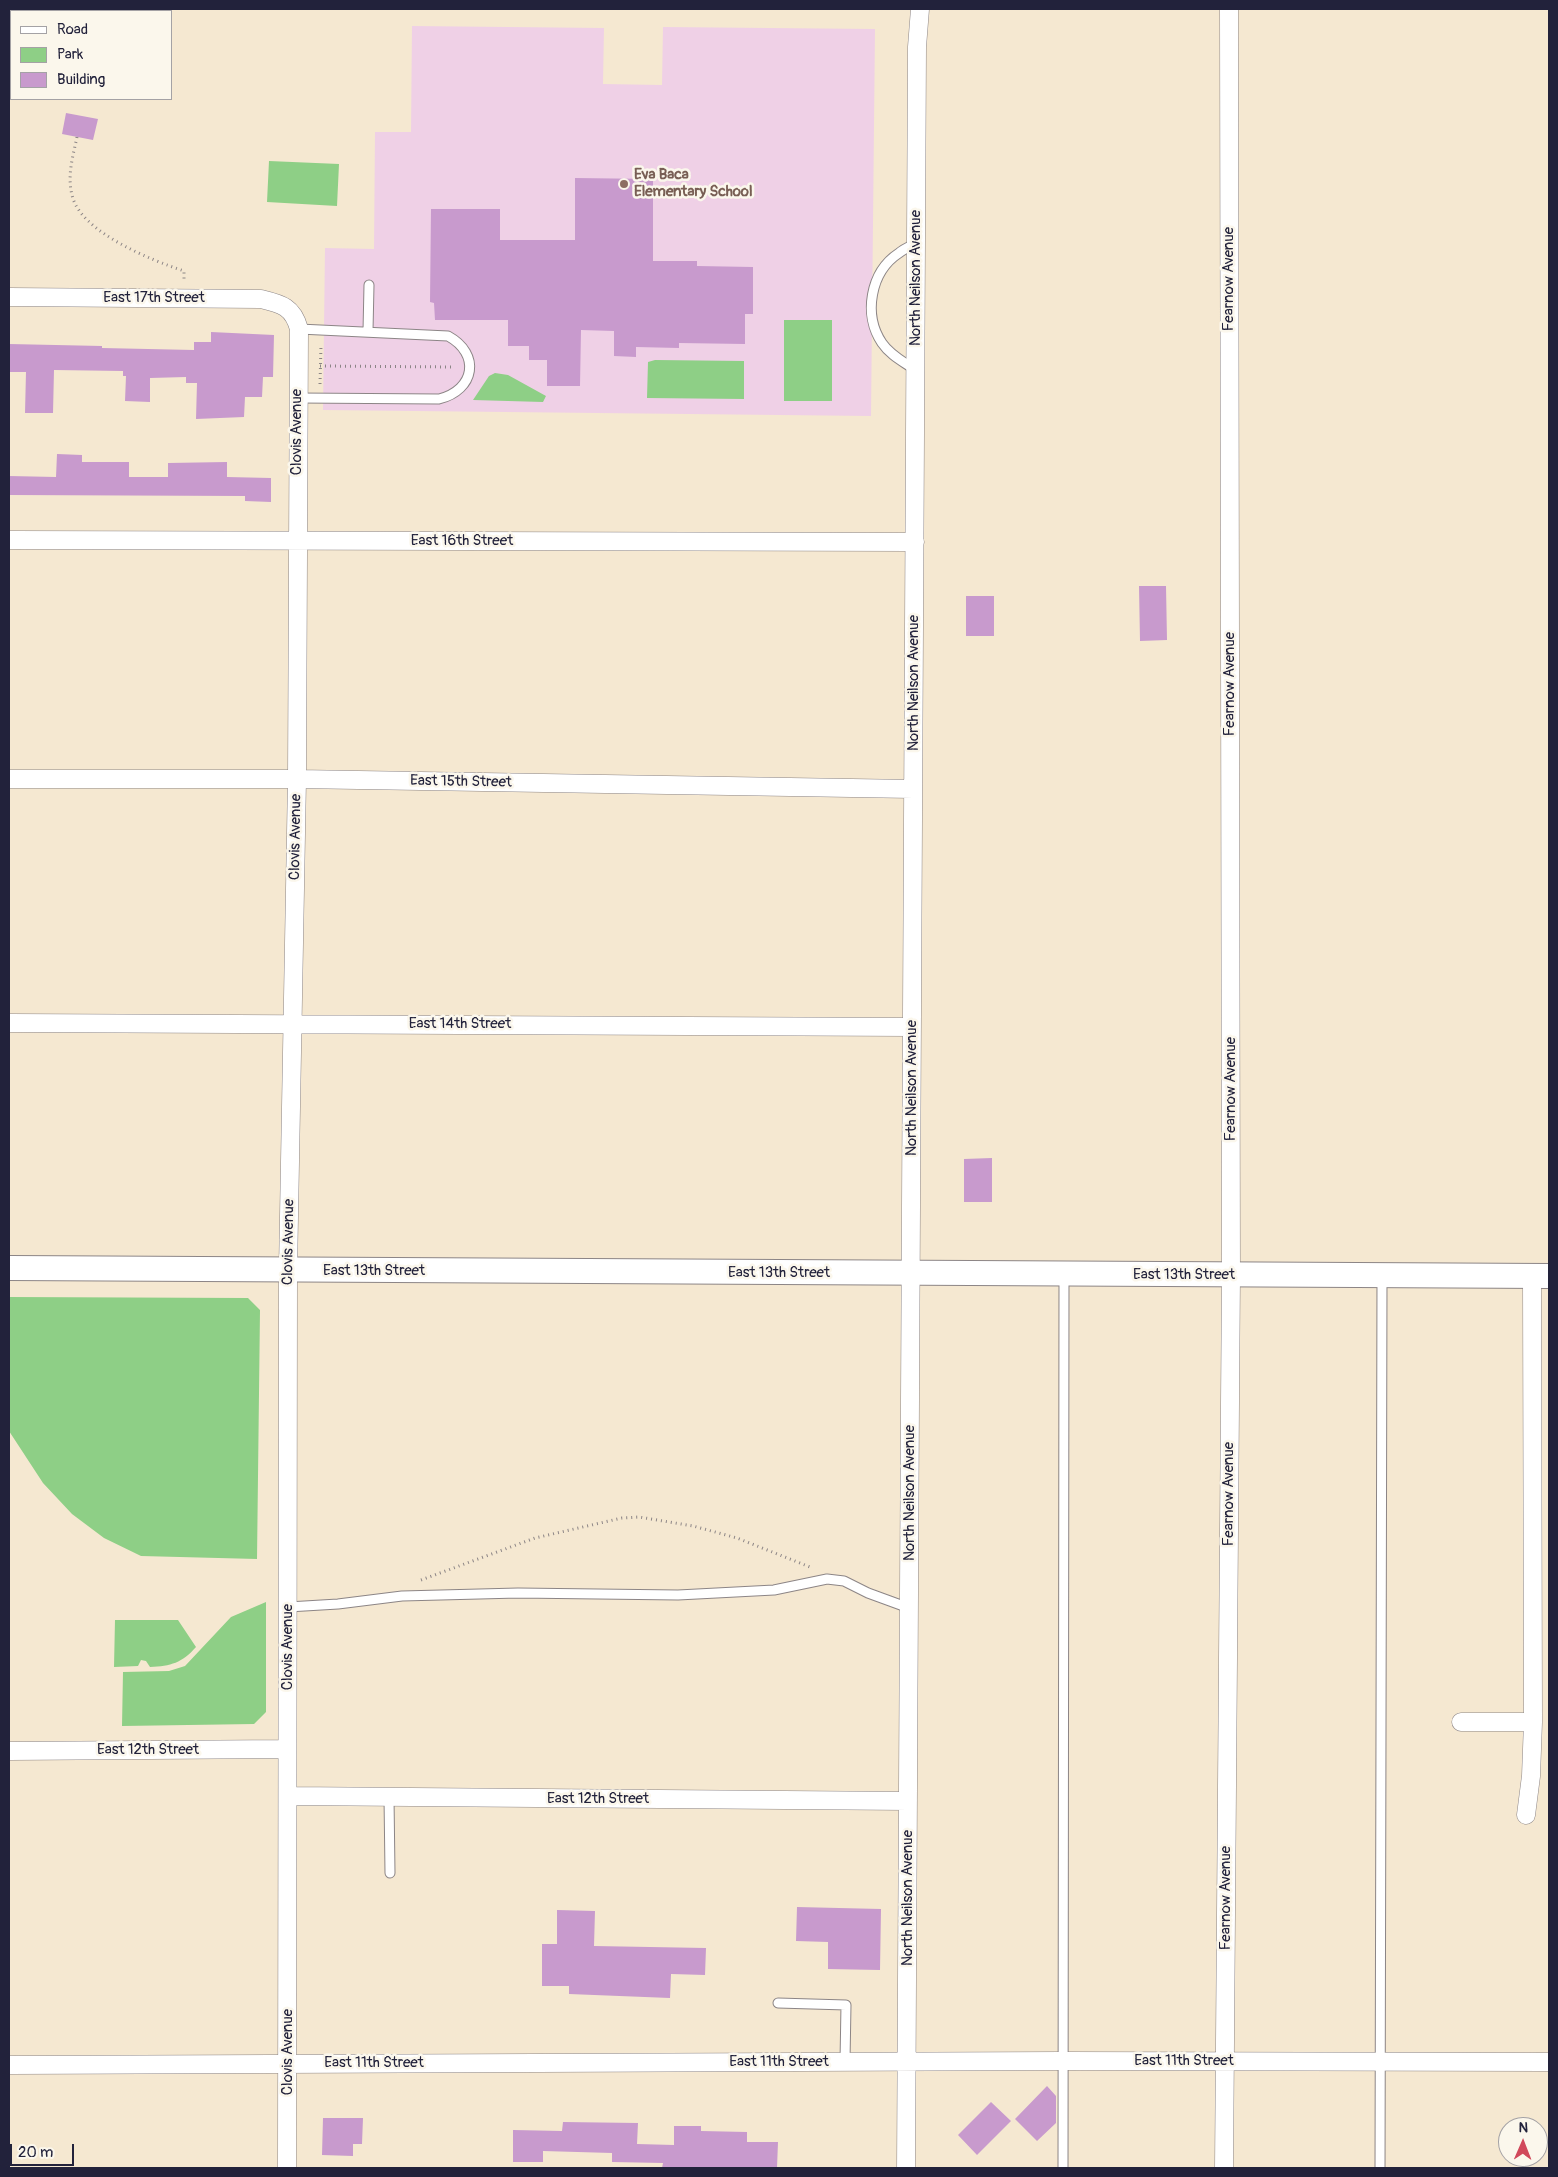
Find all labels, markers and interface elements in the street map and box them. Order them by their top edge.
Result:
legend [10,10,172,100]
text: Road [57,20,88,39]
text: Park [57,45,83,64]
text: Building [57,70,105,89]
place label: Eva Baca Elementary School [634,166,752,201]
marker: Eva Baca Elementary School [618,178,630,190]
street label: North Neilson Avenue [907,210,925,346]
street label: Fearnow Avenue [1220,227,1238,331]
street label: East 17th Street [103,289,205,307]
street label: Clovis Avenue [288,389,306,475]
street label: East 16th Street [411,532,513,550]
street label: North Neilson Avenue [905,615,923,751]
street label: Fearnow Avenue [1221,632,1239,736]
street label: East 15th Street [410,772,512,792]
street label: Clovis Avenue [286,794,306,880]
street label: East 14th Street [409,1015,511,1033]
street label: North Neilson Avenue [903,1020,921,1156]
street label: Fearnow Avenue [1222,1037,1240,1141]
street label: Clovis Avenue [279,1199,299,1285]
street label: East 13th Street [323,1262,425,1280]
street label: East 13th Street [728,1264,830,1282]
street label: East 13th Street [1133,1266,1235,1284]
street label: North Neilson Avenue [901,1425,919,1561]
street label: Fearnow Avenue [1220,1442,1238,1546]
street label: Clovis Avenue [279,1604,297,1690]
street label: East 12th Street [97,1741,199,1759]
street label: East 12th Street [547,1790,649,1808]
street label: North Neilson Avenue [899,1830,917,1966]
street label: Fearnow Avenue [1217,1846,1235,1950]
street label: Clovis Avenue [279,2009,297,2095]
street label: East 11th Street [1134,2052,1234,2070]
street label: East 11th Street [729,2053,829,2071]
street label: East 11th Street [324,2054,424,2072]
north arrow [1498,2117,1548,2167]
text: N [1518,2119,1528,2136]
scale bar [12,2134,76,2166]
text: 20 m [18,2143,53,2162]

